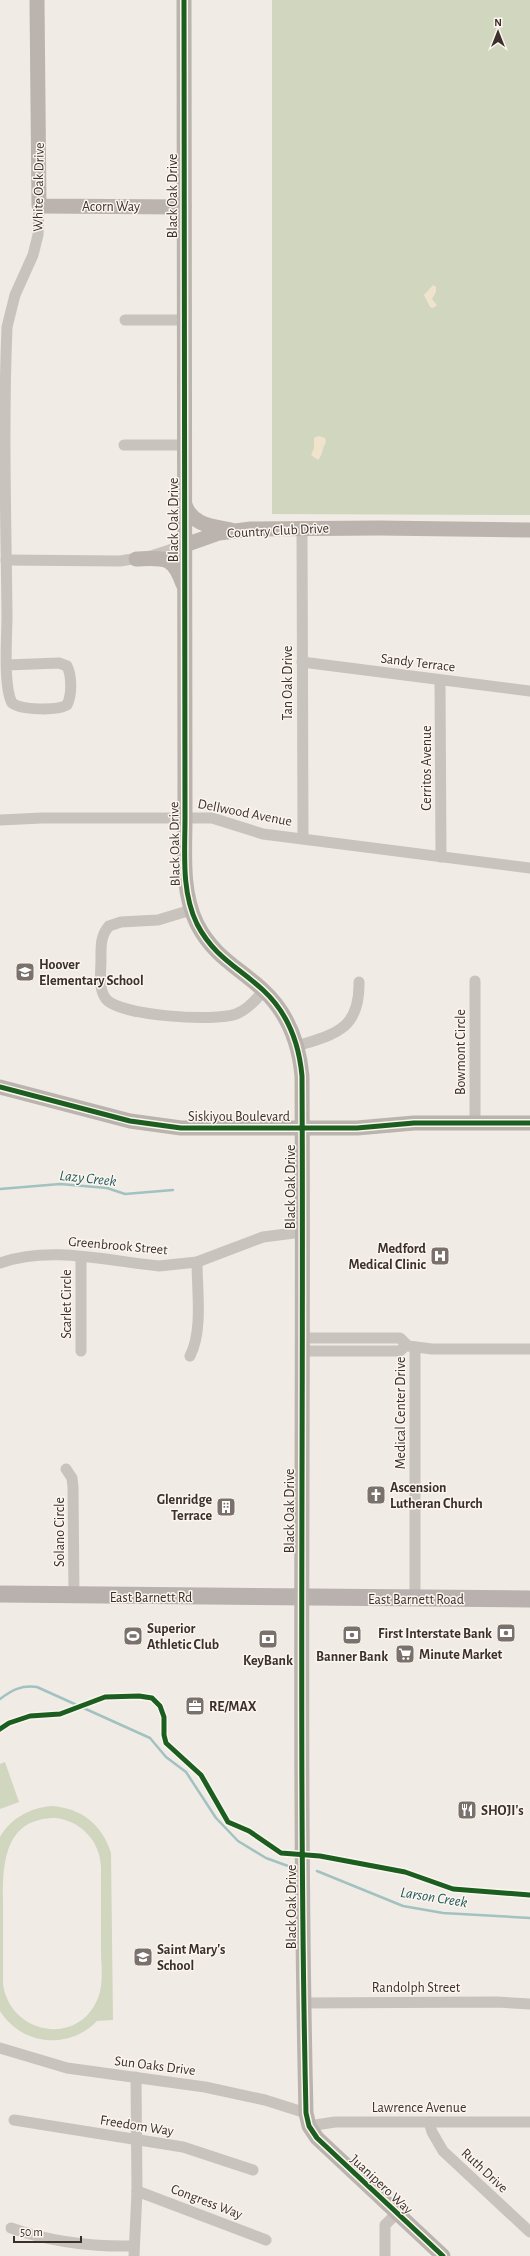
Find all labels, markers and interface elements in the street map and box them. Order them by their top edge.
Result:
north arrow [478,12,518,52]
text: N [494,17,502,28]
street label: White Oak Drive [31,142,47,232]
street label: Black Oak Drive [166,154,180,238]
street label: Acorn Way [82,200,140,214]
street label: Black Oak Drive [167,478,181,562]
street label: Country Club Drive [227,521,329,541]
street label: Tan Oak Drive [281,646,295,720]
street label: Sandy Terrace [380,651,456,675]
street label: Cerritos Avenue [420,725,434,811]
street label: Dellwood Avenue [196,797,293,829]
street label: Black Oak Drive [167,802,183,886]
place label: Hoover Elementary School [39,958,144,988]
school or university icon: Hoover Elementary School [14,961,36,983]
street label: Bowmont Circle [454,1009,468,1095]
street label: Siskiyou Boulevard [188,1110,290,1124]
street label: Black Oak Drive [284,1145,298,1229]
water label: Lazy Creek [59,1168,117,1189]
street label: Greenbrook Street [68,1235,169,1257]
place label: Medford Medical Clinic [349,1242,427,1272]
hospital icon: Medford Medical Clinic [429,1245,451,1267]
street label: Scarlet Circle [60,1269,74,1339]
street label: Medical Center Drive [394,1357,408,1469]
street label: Black Oak Drive [283,1469,297,1553]
place label: Ascension Lutheran Church [390,1481,483,1511]
church icon: Ascension Lutheran Church [365,1484,387,1506]
place label: Glenridge Terrace [157,1493,212,1523]
building icon: Glenridge Terrace [215,1496,237,1518]
street label: Solano Circle [53,1497,67,1567]
street label: East Barnett Rd [110,1591,192,1605]
street label: East Barnett Road [368,1593,464,1607]
place label: Superior Athletic Club [147,1622,219,1652]
bank icon: First Interstate Bank [495,1622,517,1644]
bank icon: Banner Bank [341,1624,363,1646]
sports icon: Superior Athletic Club [122,1625,144,1647]
place label: First Interstate Bank [378,1627,492,1641]
bank icon: KeyBank [257,1628,279,1650]
supermarket icon: Minute Market [394,1643,416,1665]
place label: Minute Market [419,1648,503,1662]
place label: Banner Bank [316,1650,388,1664]
place label: KeyBank [243,1654,293,1668]
office icon: RE/MAX [184,1695,206,1717]
place label: RE/MAX [209,1700,257,1714]
restaurant icon: SHOJI's [456,1799,478,1821]
place label: SHOJI's [481,1804,524,1818]
street label: Black Oak Drive [285,1865,299,1949]
water label: Larson Creek [399,1885,469,1910]
place label: Saint Mary's School [157,1943,225,1973]
school or university icon: Saint Mary's School [132,1946,154,1968]
street label: Randolph Street [372,1981,461,1995]
street label: Sun Oaks Drive [114,2054,196,2078]
street label: Lawrence Avenue [372,2101,466,2115]
street label: Freedom Way [99,2113,175,2139]
street label: Ruth Drive [458,2146,510,2196]
street label: Juanipero Way [347,2152,415,2217]
street label: Congress Way [169,2182,244,2222]
scale bar [14,2218,81,2244]
text: 50 m [20,2226,43,2238]

